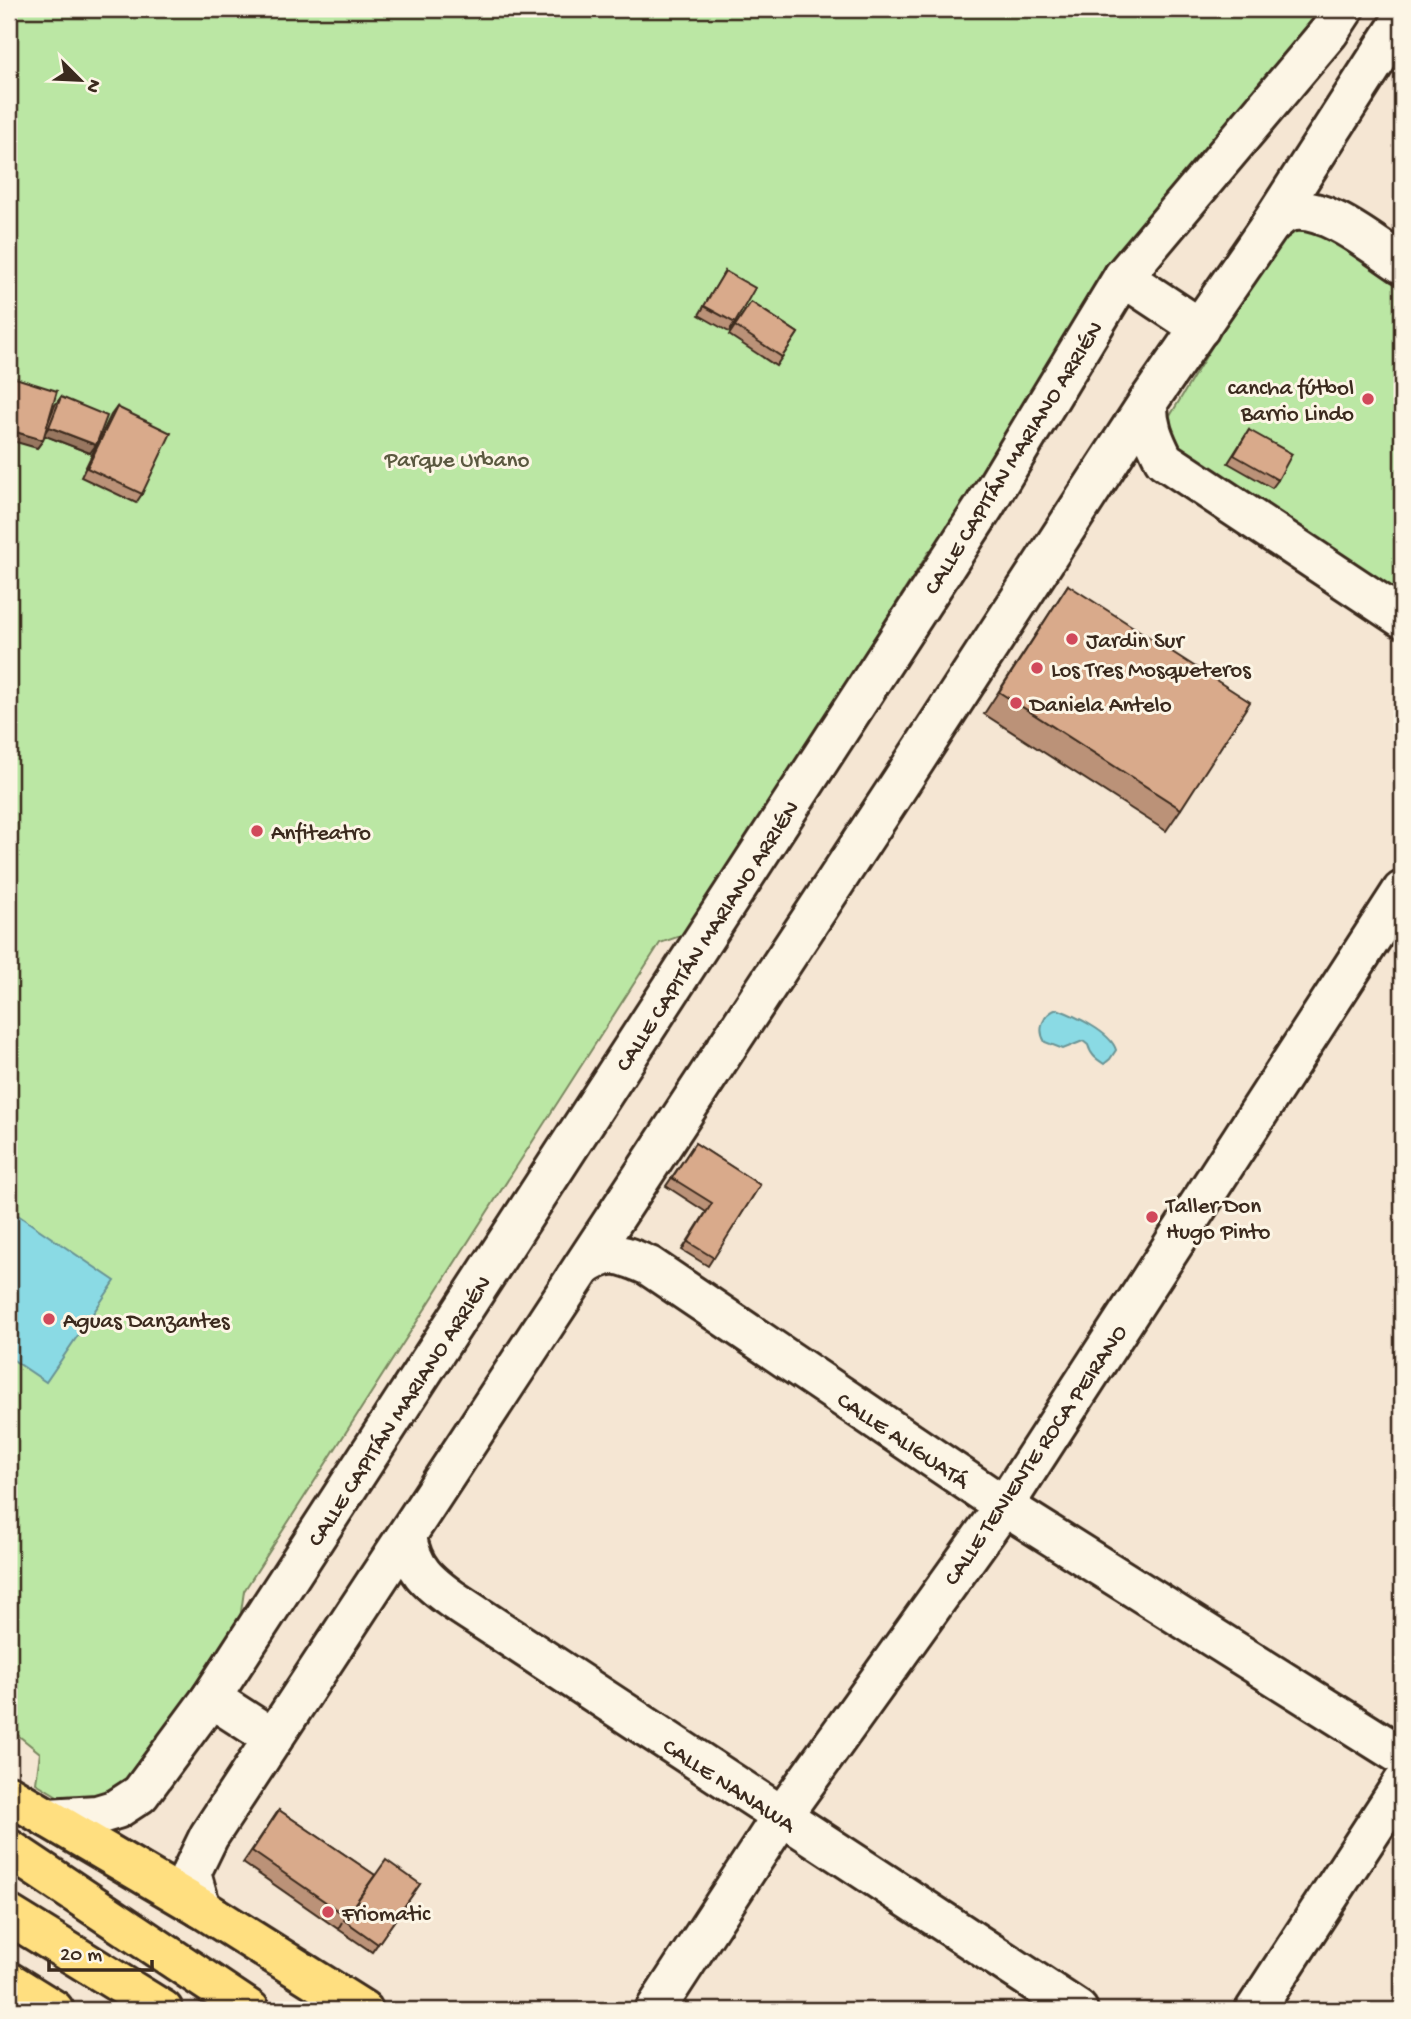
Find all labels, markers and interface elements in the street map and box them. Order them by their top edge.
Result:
north arrow [46,46,116,116]
text: N [79,75,105,96]
street label: CALLE CAPITÁN MARIANO ARRIÉN [919,317,1110,601]
place label: cancha fútbol Barrio Lindo [1228,376,1354,429]
marker: cancha fútbol Barrio Lindo [1360,391,1376,407]
park label: Parque Urbano [384,448,529,475]
place label: Jardin Sur [1086,629,1185,656]
marker: Jardin Sur [1064,631,1080,647]
place label: Los Tres Mosqueteros [1051,658,1251,685]
marker: Los Tres Mosqueteros [1029,660,1045,676]
place label: Daniela Antelo [1028,693,1172,720]
marker: Daniela Antelo [1008,695,1024,711]
street label: CALLE CAPITÁN MARIANO ARRIÉN [610,796,807,1077]
place label: Anfiteatro [271,821,371,848]
marker: Anfiteatro [249,823,265,839]
place label: Taller Don Hugo Pinto [1164,1194,1270,1247]
marker: Taller Don Hugo Pinto [1144,1209,1160,1225]
street label: CALLE CAPITÁN MARIANO ARRIÉN [302,1271,499,1552]
place label: Aguas Danzantes [63,1309,230,1336]
marker: Aguas Danzantes [41,1311,57,1327]
street label: CALLE TENIENTE ROCA PEIRANO [939,1320,1135,1591]
street label: CALLE ALIGUATÁ [831,1387,975,1497]
street label: CALLE NANAWA [657,1734,801,1841]
place label: Friomatic [341,1902,431,1929]
marker: Friomatic [320,1904,336,1920]
scale bar [49,1928,152,1972]
text: 20 m [60,1944,102,1969]

